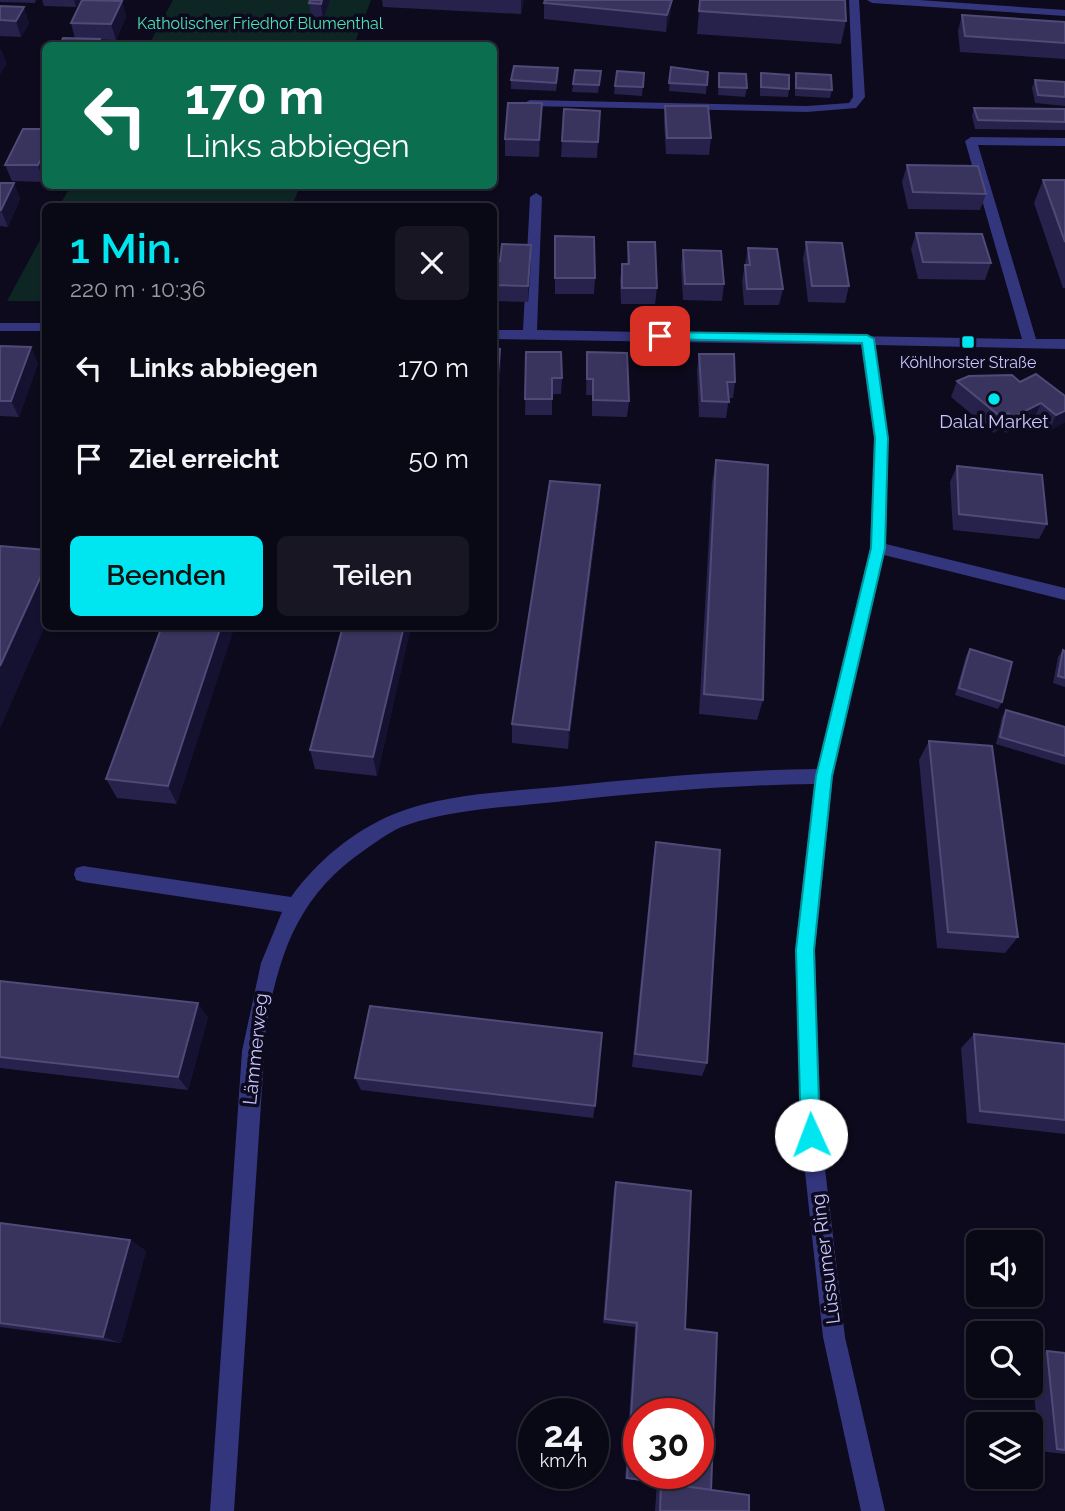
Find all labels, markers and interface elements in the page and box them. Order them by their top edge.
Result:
park label: Katholischer Friedhof Blumenthal [137,14,384,33]
text: 170 m [185,68,324,125]
icon: left [70,70,161,161]
text: Links abbiegen [185,127,410,164]
text: 1 Min. [70,224,181,273]
button: close [395,226,469,300]
text: 220 m · 10:36 [70,275,206,302]
pin [630,306,690,366]
icon: arrive [641,317,679,355]
marker: Köhlhorster Straße [960,334,976,350]
icon: left [70,349,108,387]
text: Links abbiegen [129,353,318,383]
text: 170 m [398,353,469,383]
place label: Köhlhorster Straße [900,353,1036,372]
marker: Dalal Market [986,391,1002,407]
place label: Dalal Market [939,410,1049,432]
icon: arrive [70,440,108,478]
text: Ziel erreicht [129,444,279,474]
text: 50 m [408,444,469,474]
button: Beenden [70,536,263,616]
button: Teilen [277,536,469,616]
street label: Lämmerweg [238,992,272,1106]
position arrow [774,1098,848,1172]
street label: Lüssumer Ring [806,1193,844,1325]
map controls [966,1230,1043,1489]
button: sound [966,1230,1043,1307]
button: search [966,1321,1043,1398]
speed limit sign: 30 [623,1398,714,1489]
button: layers [966,1412,1043,1489]
text: 24 [544,1414,583,1455]
text: km/h [540,1450,587,1471]

